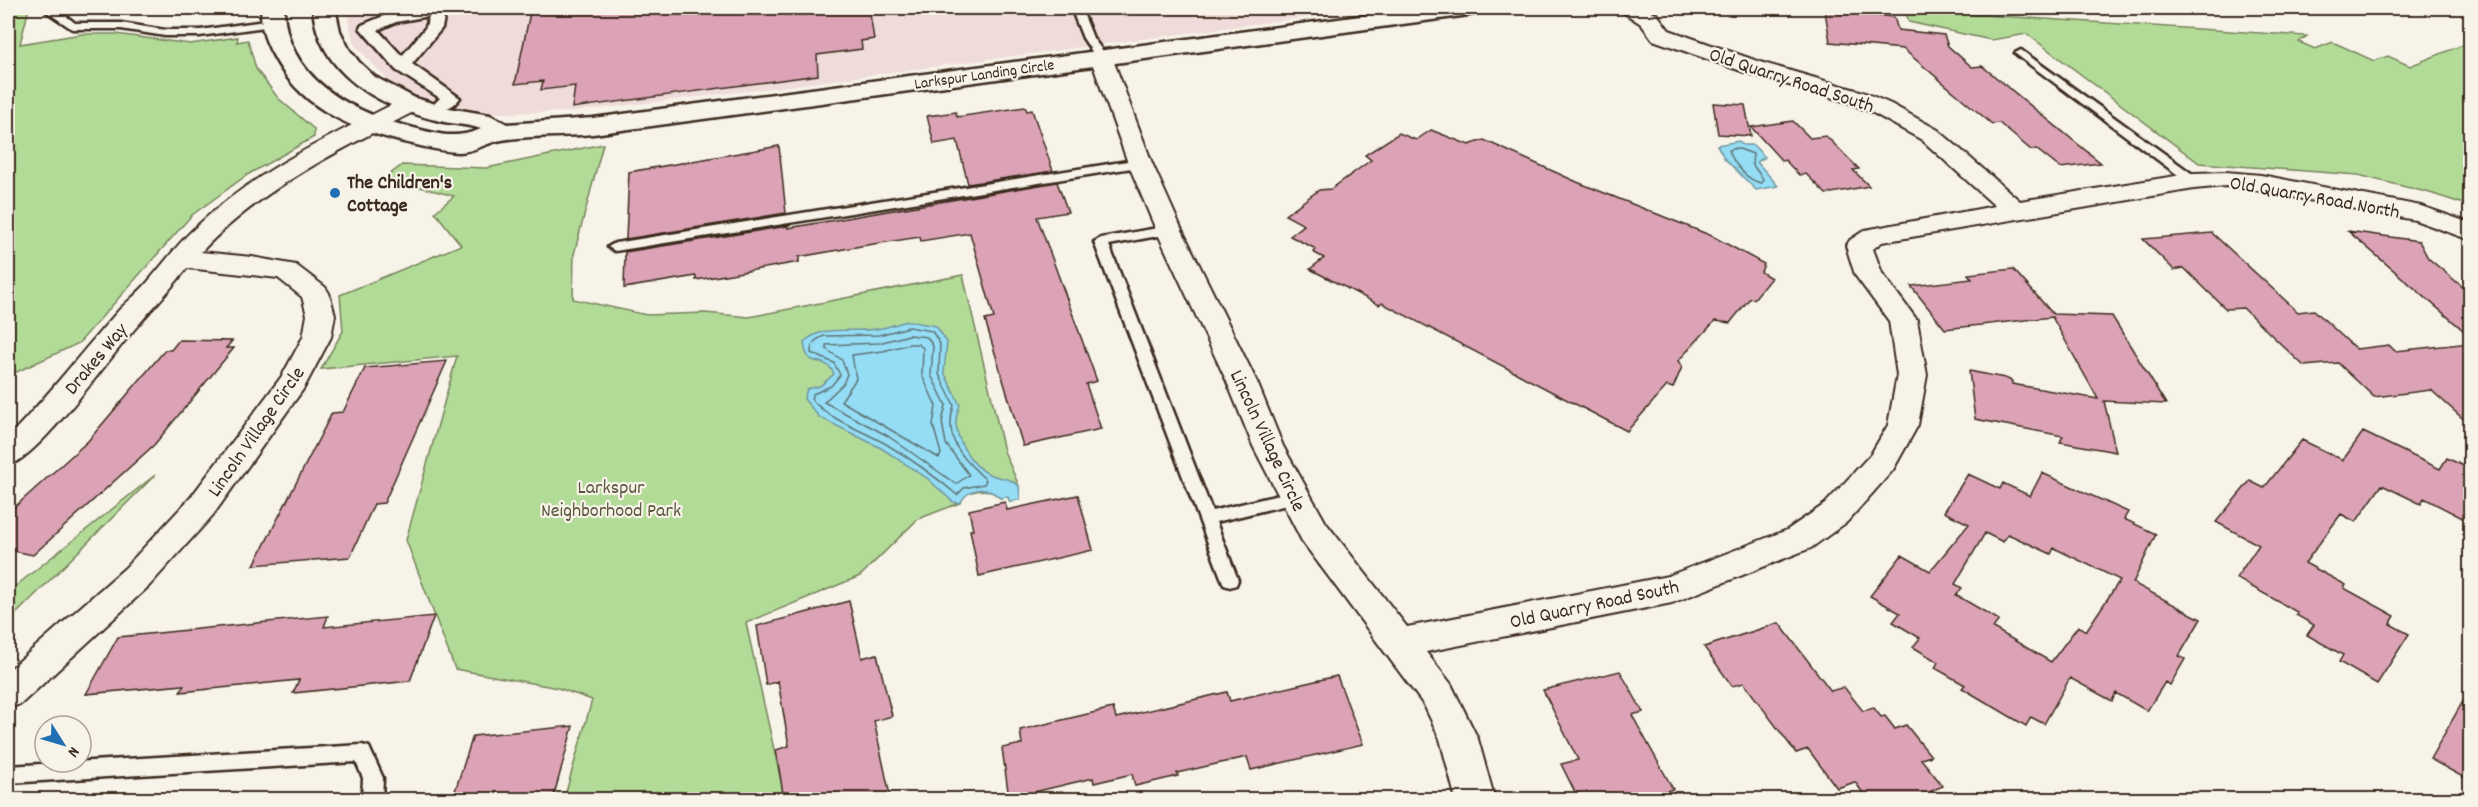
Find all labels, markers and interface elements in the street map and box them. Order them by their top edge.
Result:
street label: Old Quarry Road South [1705,42,1877,122]
street label: Larkspur Landing Circle [913,54,1056,97]
place label: The Children's Cottage [347,170,452,221]
street label: Old Quarry Road North [2227,170,2402,228]
marker: The Children's Cottage [328,186,342,200]
street label: Drakes Way [59,317,136,402]
street label: Lincoln Village Circle [202,362,313,504]
street label: Lincoln Village Circle [1221,366,1311,517]
park label: Larkspur Neighborhood Park [541,475,681,526]
street label: Old Quarry Road South [1507,574,1682,638]
north arrow [33,714,93,774]
text: N [61,741,85,762]

